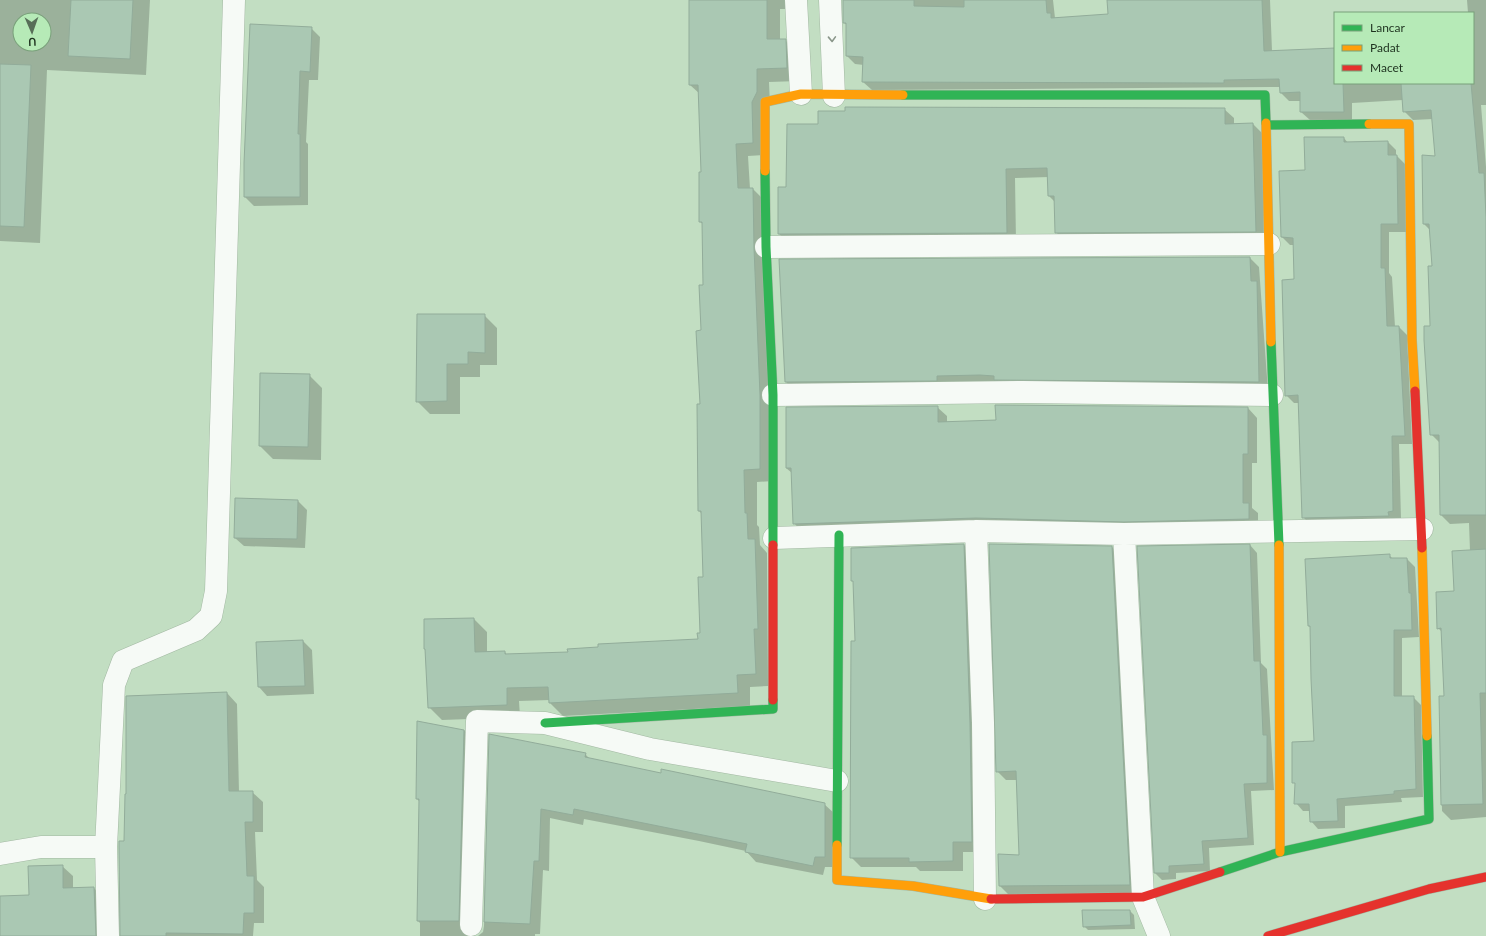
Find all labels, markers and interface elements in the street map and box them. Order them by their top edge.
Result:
north arrow [12,12,52,52]
legend [1334,12,1474,84]
text: Lancar [1370,20,1406,35]
text: U [28,36,37,49]
one-way arrow [827,36,836,42]
text: Padat [1370,40,1401,55]
text: Macet [1370,60,1404,75]

